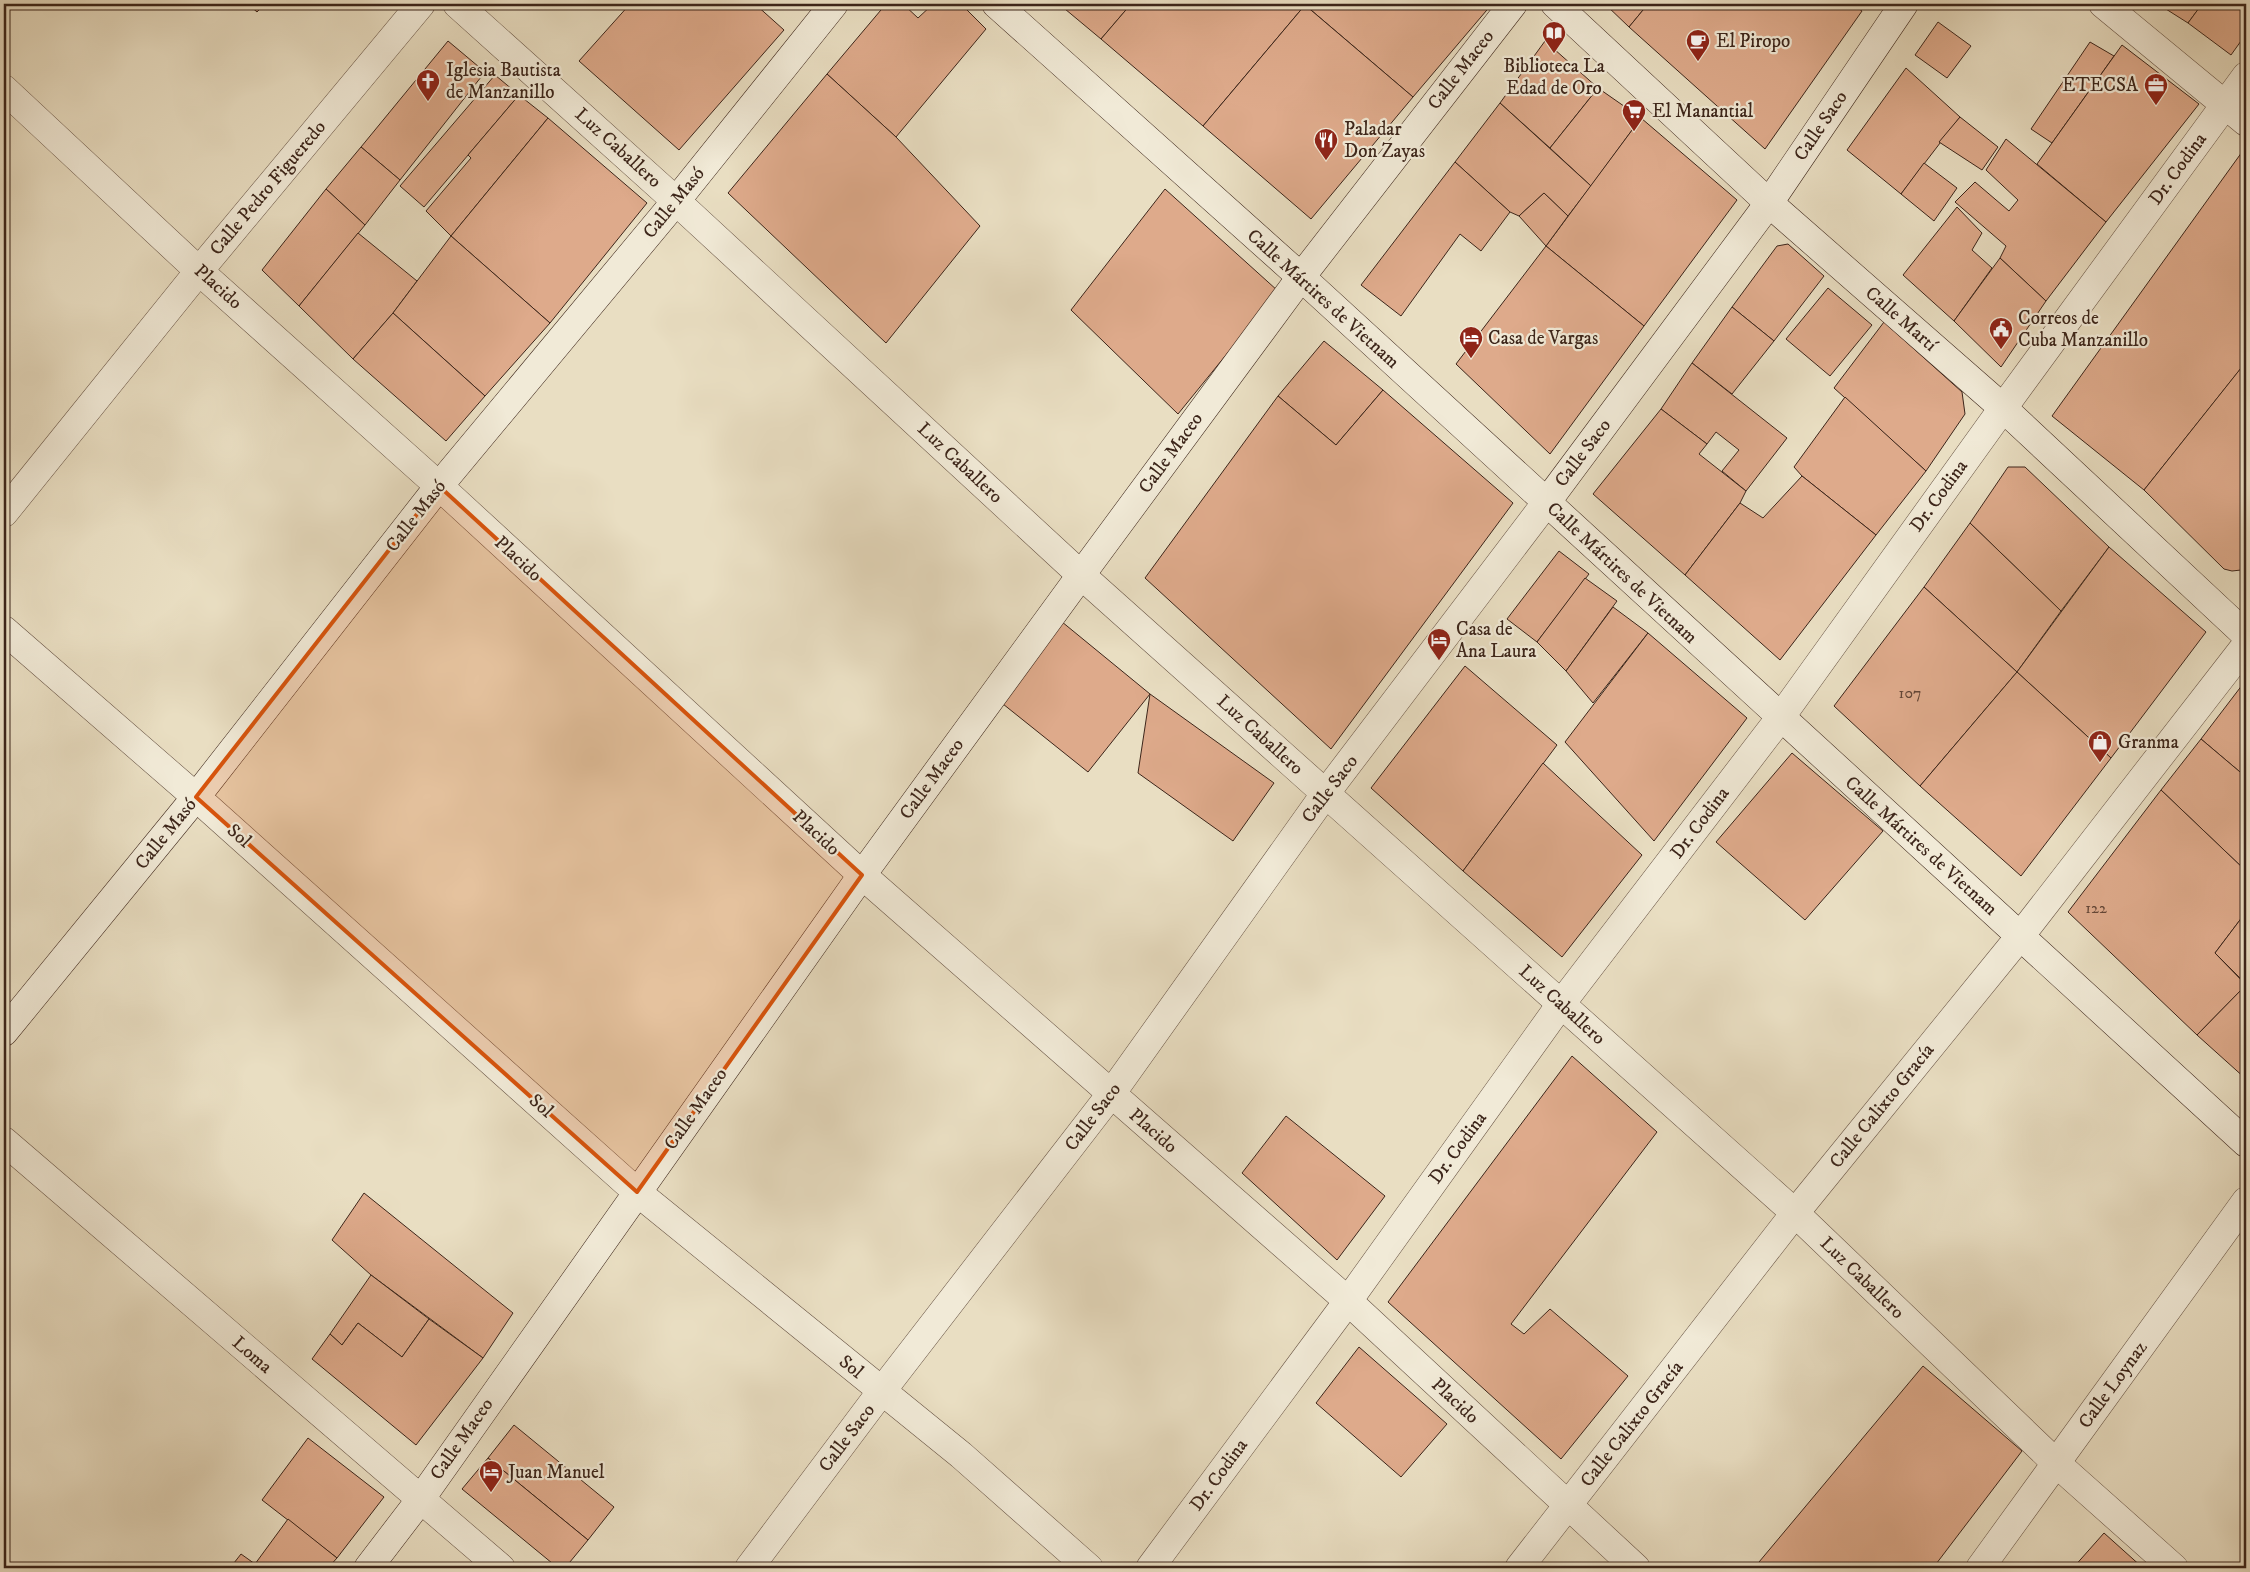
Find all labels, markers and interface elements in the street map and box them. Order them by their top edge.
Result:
library icon: Biblioteca La Edad de Oro [1541,20,1567,54]
street label: Calle Maceo [1423,26,1499,114]
cafe icon: El Piropo [1685,28,1711,62]
place label: El Piropo [1716,30,1790,53]
place label: Biblioteca La Edad de Oro [1503,55,1605,100]
place label: Iglesia Bautista de Manzanillo [446,59,561,104]
church icon: Iglesia Bautista de Manzanillo [415,68,441,102]
office icon: ETECSA [2143,72,2169,106]
place label: ETECSA [2062,74,2139,97]
street label: Calle Saco [1789,87,1853,165]
supermarket icon: El Manantial [1621,98,1647,132]
place label: El Manantial [1652,100,1754,123]
street label: Luz Caballero [570,103,666,193]
street label: Calle Pedro Figueredo [205,116,331,260]
place label: Paladar Don Zayas [1344,118,1425,163]
restaurant icon: Paladar Don Zayas [1313,127,1339,161]
street label: Dr. Codina [2144,128,2212,210]
street label: Calle Masó [638,163,710,243]
street label: Calle Mártires de Vietnam [1242,224,1404,374]
street label: Placido [189,260,247,314]
street label: Calle Martí [1860,282,1942,357]
place label: Correos de Cuba Manzanillo [2018,307,2148,352]
public building icon: Correos de Cuba Manzanillo [1988,316,2014,350]
hotel icon: Casa de Vargas [1458,325,1484,359]
place label: Casa de Vargas [1488,327,1598,350]
street label: Calle Maceo [1134,408,1208,498]
street label: Calle Saco [1550,414,1616,492]
street label: Luz Caballero [913,418,1007,508]
street label: Dr. Codina [1905,455,1973,537]
street label: Calle Masó [381,475,451,557]
street label: Calle Mártires de Vietnam [1542,497,1702,649]
street label: Placido [489,531,547,587]
place label: Casa de Ana Laura [1456,618,1536,663]
hotel icon: Casa de Ana Laura [1426,627,1452,661]
house number: 107 [1899,683,1921,703]
street label: Luz Caballero [1212,690,1308,780]
shop icon: Granma [2087,729,2113,763]
place label: Granma [2118,731,2179,754]
street label: Calle Maceo [895,734,969,824]
street label: Calle Saco [1297,750,1363,828]
street label: Calle Mártires de Vietnam [1840,771,2002,921]
street label: Dr. Codina [1666,783,1734,863]
street label: Calle Masó [130,794,202,874]
street label: Placido [787,805,845,861]
street label: Sol [222,819,256,853]
house number: 122 [2085,898,2107,918]
street label: Luz Caballero [1514,960,1610,1050]
street label: Calle Calixto Gracía [1825,1039,1939,1173]
street label: Calle Maceo [659,1064,733,1154]
street label: Calle Saco [1060,1078,1126,1156]
street label: Sol [524,1089,558,1123]
street label: Placido [1124,1104,1182,1158]
street label: Dr. Codina [1424,1107,1492,1189]
street label: Luz Caballero [1815,1232,1909,1324]
street label: Loma [227,1331,277,1379]
street label: Calle Loynaz [2074,1337,2152,1433]
street label: Sol [834,1350,868,1384]
street label: Calle Calixto Gracía [1576,1356,1688,1492]
street label: Placido [1426,1373,1484,1429]
street label: Calle Maceo [425,1394,499,1484]
street label: Calle Saco [814,1399,880,1477]
street label: Dr. Codina [1185,1434,1253,1516]
hotel icon: Juan Manuel [478,1459,504,1493]
place label: Juan Manuel [506,1461,605,1484]

